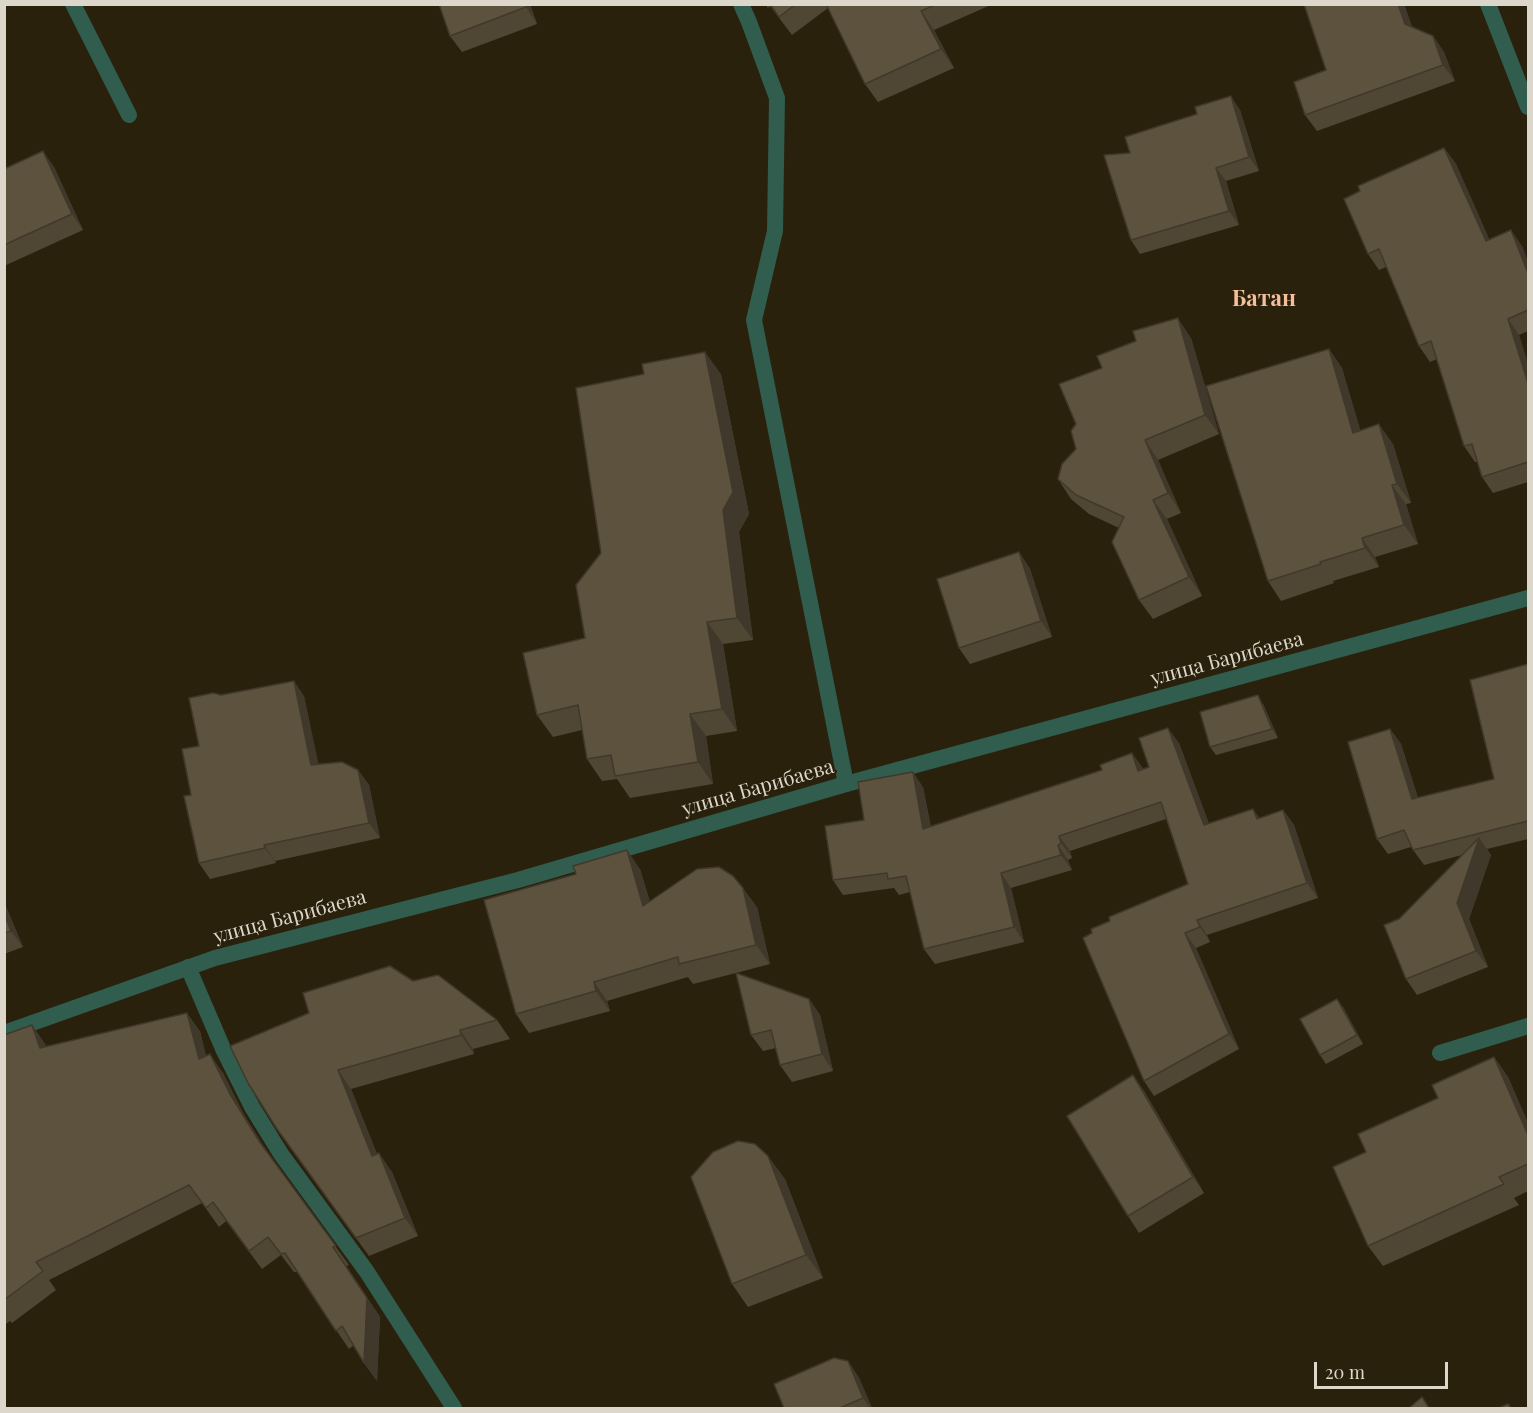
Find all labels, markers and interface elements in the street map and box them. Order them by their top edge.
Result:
district label: Батан [1232,286,1296,312]
street label: улица Барибаева [1148,627,1306,691]
street label: улица Барибаева [679,755,837,821]
street label: улица Барибаева [211,885,369,949]
scale bar [1317,1350,1450,1388]
text: 20 m [1325,1360,1365,1384]

